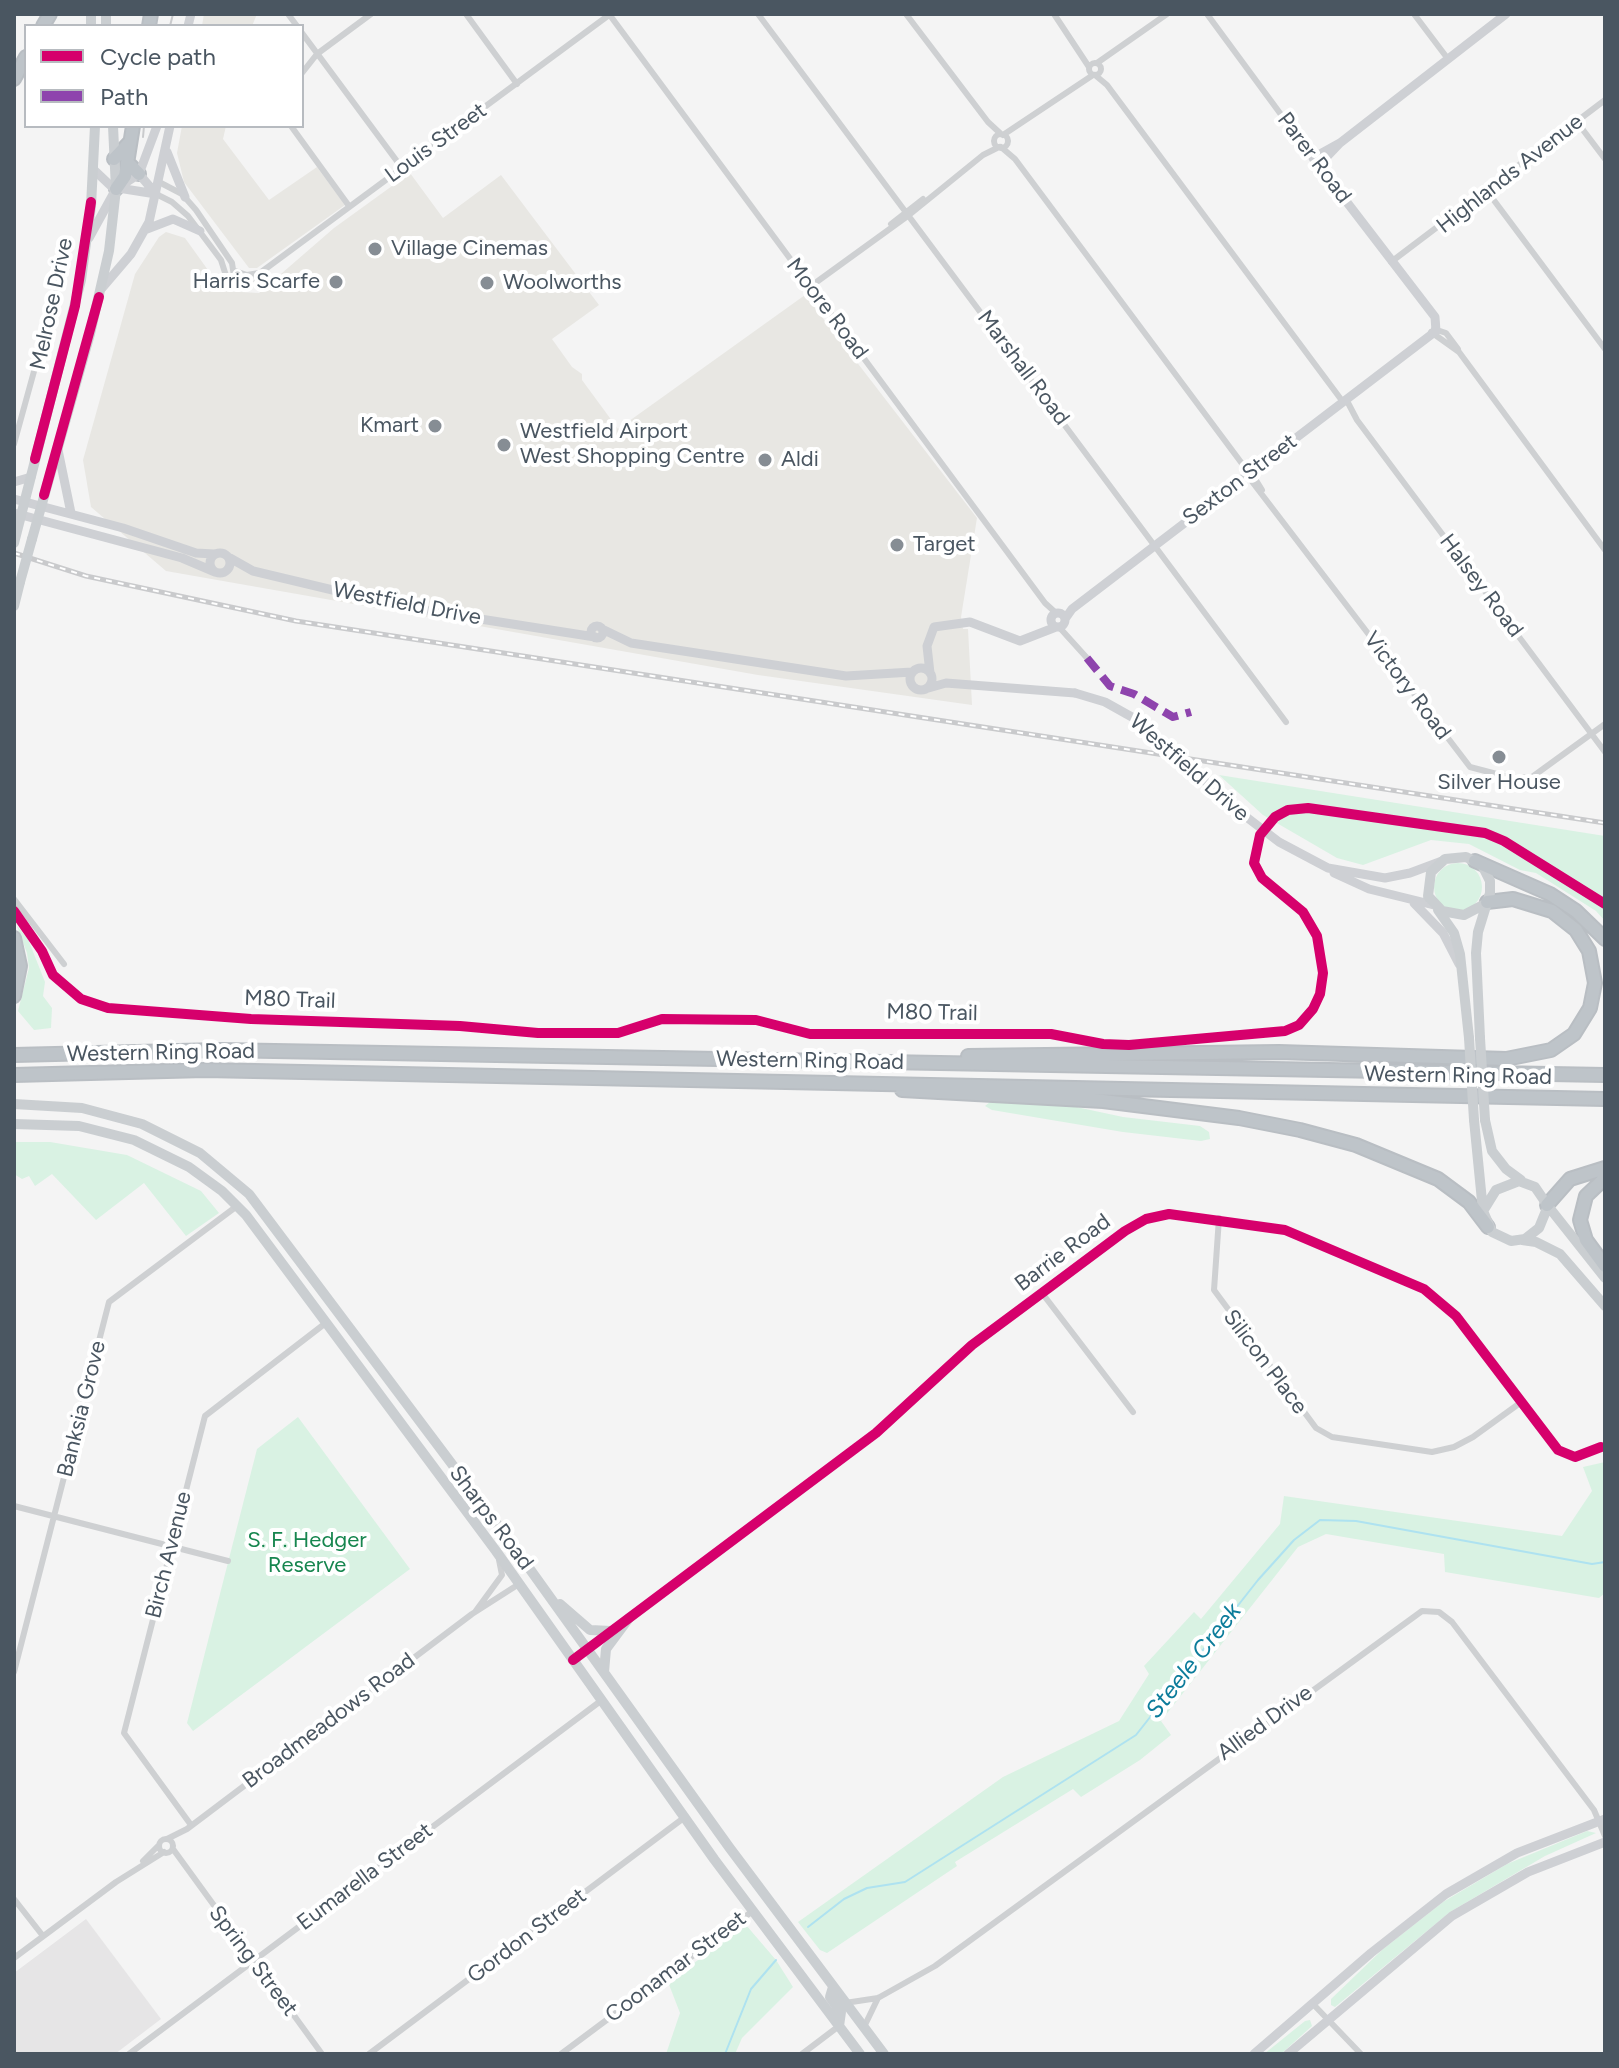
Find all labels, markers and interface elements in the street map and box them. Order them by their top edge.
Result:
legend [24,24,304,128]
text: Cycle path [100,42,216,71]
text: Path [100,82,148,111]
street label: Louis Street [380,97,492,189]
street label: Parer Road [1271,107,1357,209]
street label: Highlands Avenue [1432,109,1588,239]
street label: Melrose Drive [25,236,79,372]
place label: Village Cinemas [391,236,548,262]
marker: Village Cinemas [366,240,384,258]
street label: Moore Road [780,253,874,365]
place label: Harris Scarfe [192,269,320,295]
place label: Woolworths [503,270,622,296]
marker: Harris Scarfe [327,273,345,291]
marker: Woolworths [478,274,496,292]
street label: Marshall Road [971,305,1075,431]
place label: Kmart [360,413,419,439]
marker: Kmart [426,417,444,435]
place label: Westfield Airport West Shopping Centre [520,419,744,470]
street label: Sexton Street [1178,428,1302,532]
marker: Westfield Airport West Shopping Centre [495,436,513,454]
place label: Aldi [781,447,819,473]
marker: Aldi [756,451,774,469]
street label: Halsey Road [1434,529,1528,643]
place label: Target [913,532,976,558]
marker: Target [888,536,906,554]
street label: Westfield Drive [331,577,483,631]
street label: Victory Road [1358,627,1456,745]
street label: Westfield Drive [1124,709,1254,827]
marker: Silver House [1490,748,1508,766]
place label: Silver House [1437,770,1561,796]
street label: M80 Trail [244,985,336,1015]
street label: M80 Trail [886,999,978,1027]
street label: Western Ring Road [67,1038,255,1068]
street label: Western Ring Road [716,1046,904,1076]
street label: Western Ring Road [1364,1061,1552,1091]
street label: Barrie Road [1010,1209,1116,1297]
street label: Silicon Place [1217,1305,1313,1419]
street label: Banksia Grove [52,1338,112,1480]
street label: Sharps Road [443,1461,539,1575]
street label: Birch Avenue [140,1489,198,1621]
park label: S. F. Hedger Reserve [247,1528,367,1580]
water label: Steele Creek [1140,1598,1248,1724]
street label: Broadmeadows Road [238,1648,420,1794]
street label: Allied Drive [1212,1680,1318,1766]
street label: Eumarella Street [292,1818,438,1936]
street label: Gordon Street [462,1883,592,1989]
street label: Spring Street [203,1901,303,2021]
street label: Coonamar Street [600,1906,752,2028]

